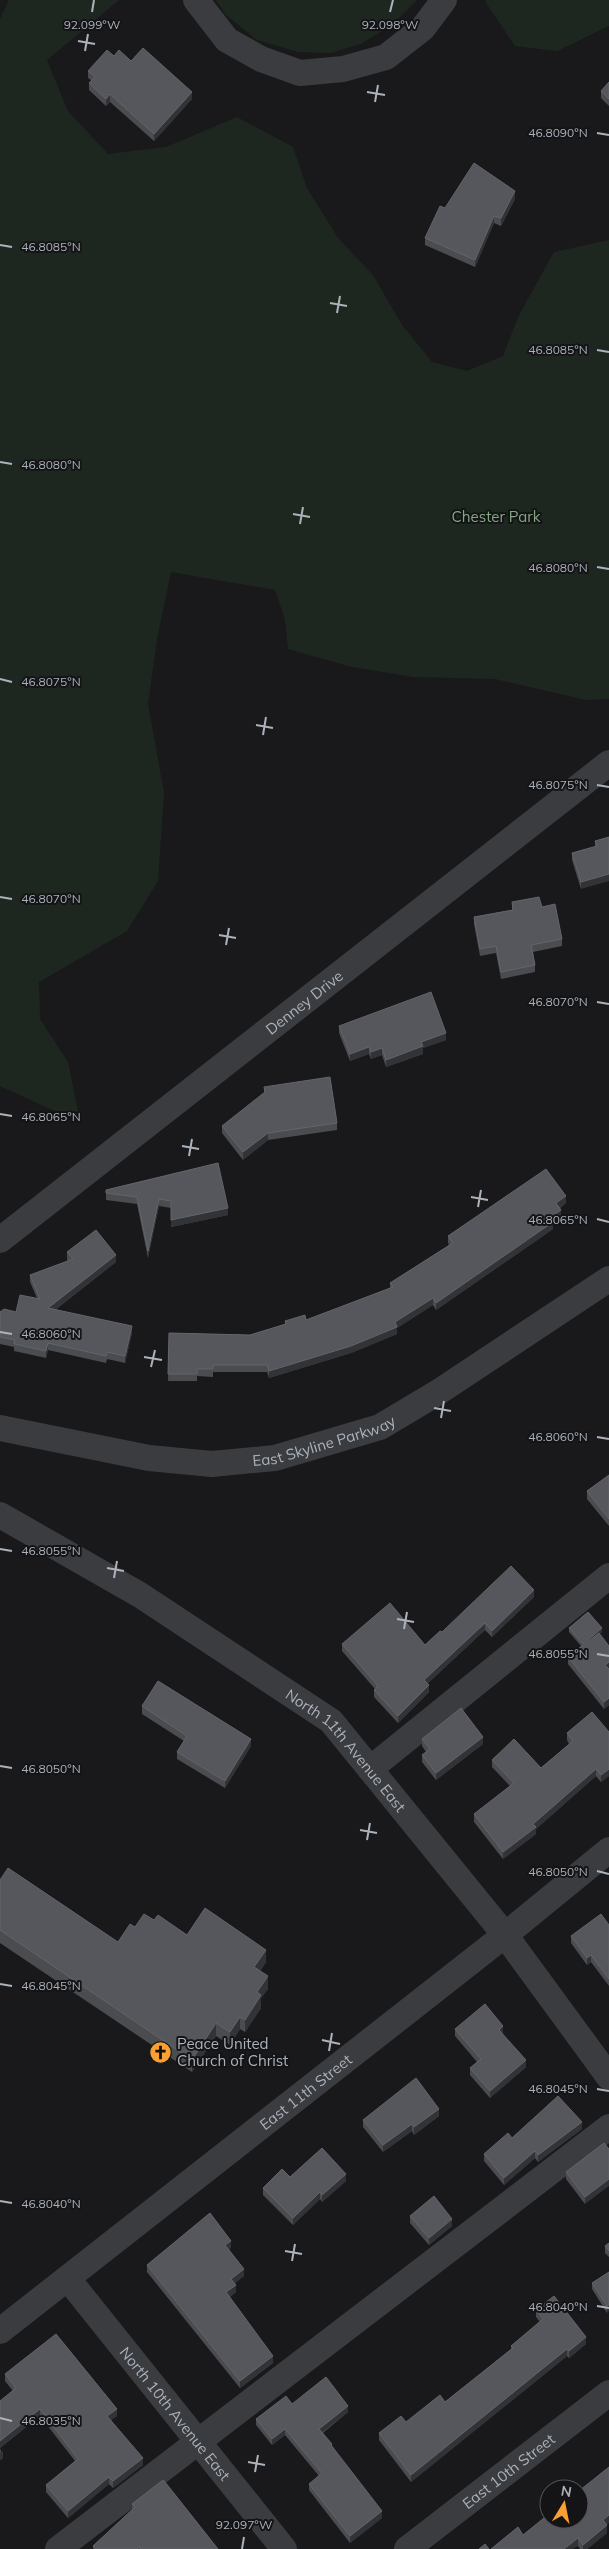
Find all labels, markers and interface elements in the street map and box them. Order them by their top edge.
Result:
text: 92.099°W [64,17,120,32]
text: 92.098°W [362,17,418,32]
text: 46.8090°N [528,125,588,140]
text: 46.8085°N [21,239,81,254]
text: 46.8085°N [528,342,588,357]
text: 46.8080°N [21,457,81,472]
park label: Chester Park [452,507,541,526]
text: 46.8080°N [528,560,588,575]
text: 46.8075°N [21,674,81,689]
text: 46.8075°N [528,777,588,792]
text: 46.8070°N [21,891,81,906]
street label: Denney Drive [261,966,346,1038]
text: 46.8070°N [528,994,588,1009]
text: 46.8065°N [21,1109,81,1124]
text: 46.8065°N [528,1212,588,1227]
text: 46.8060°N [21,1326,81,1341]
street label: East Skyline Parkway [251,1411,399,1470]
text: 46.8060°N [528,1429,588,1444]
text: 46.8055°N [21,1543,81,1558]
text: 46.8055°N [528,1646,588,1661]
street label: North 11th Avenue East [282,1684,410,1815]
text: 46.8050°N [21,1761,81,1776]
text: 46.8050°N [528,1864,588,1879]
text: 46.8045°N [21,1978,81,1993]
place label: Peace United Church of Christ [177,2034,288,2070]
church icon: Peace United Church of Christ [149,2040,173,2064]
street label: East 11th Street [255,2050,355,2134]
text: 46.8045°N [528,2081,588,2096]
text: 46.8040°N [21,2196,81,2211]
text: 46.8040°N [528,2299,588,2314]
street label: North 10th Avenue East [116,2342,235,2484]
text: 46.8035°N [21,2413,81,2428]
street label: East 10th Street [458,2429,558,2512]
north arrow [539,2479,589,2529]
text: N [559,2481,573,2501]
text: 92.097°W [216,2517,272,2532]

